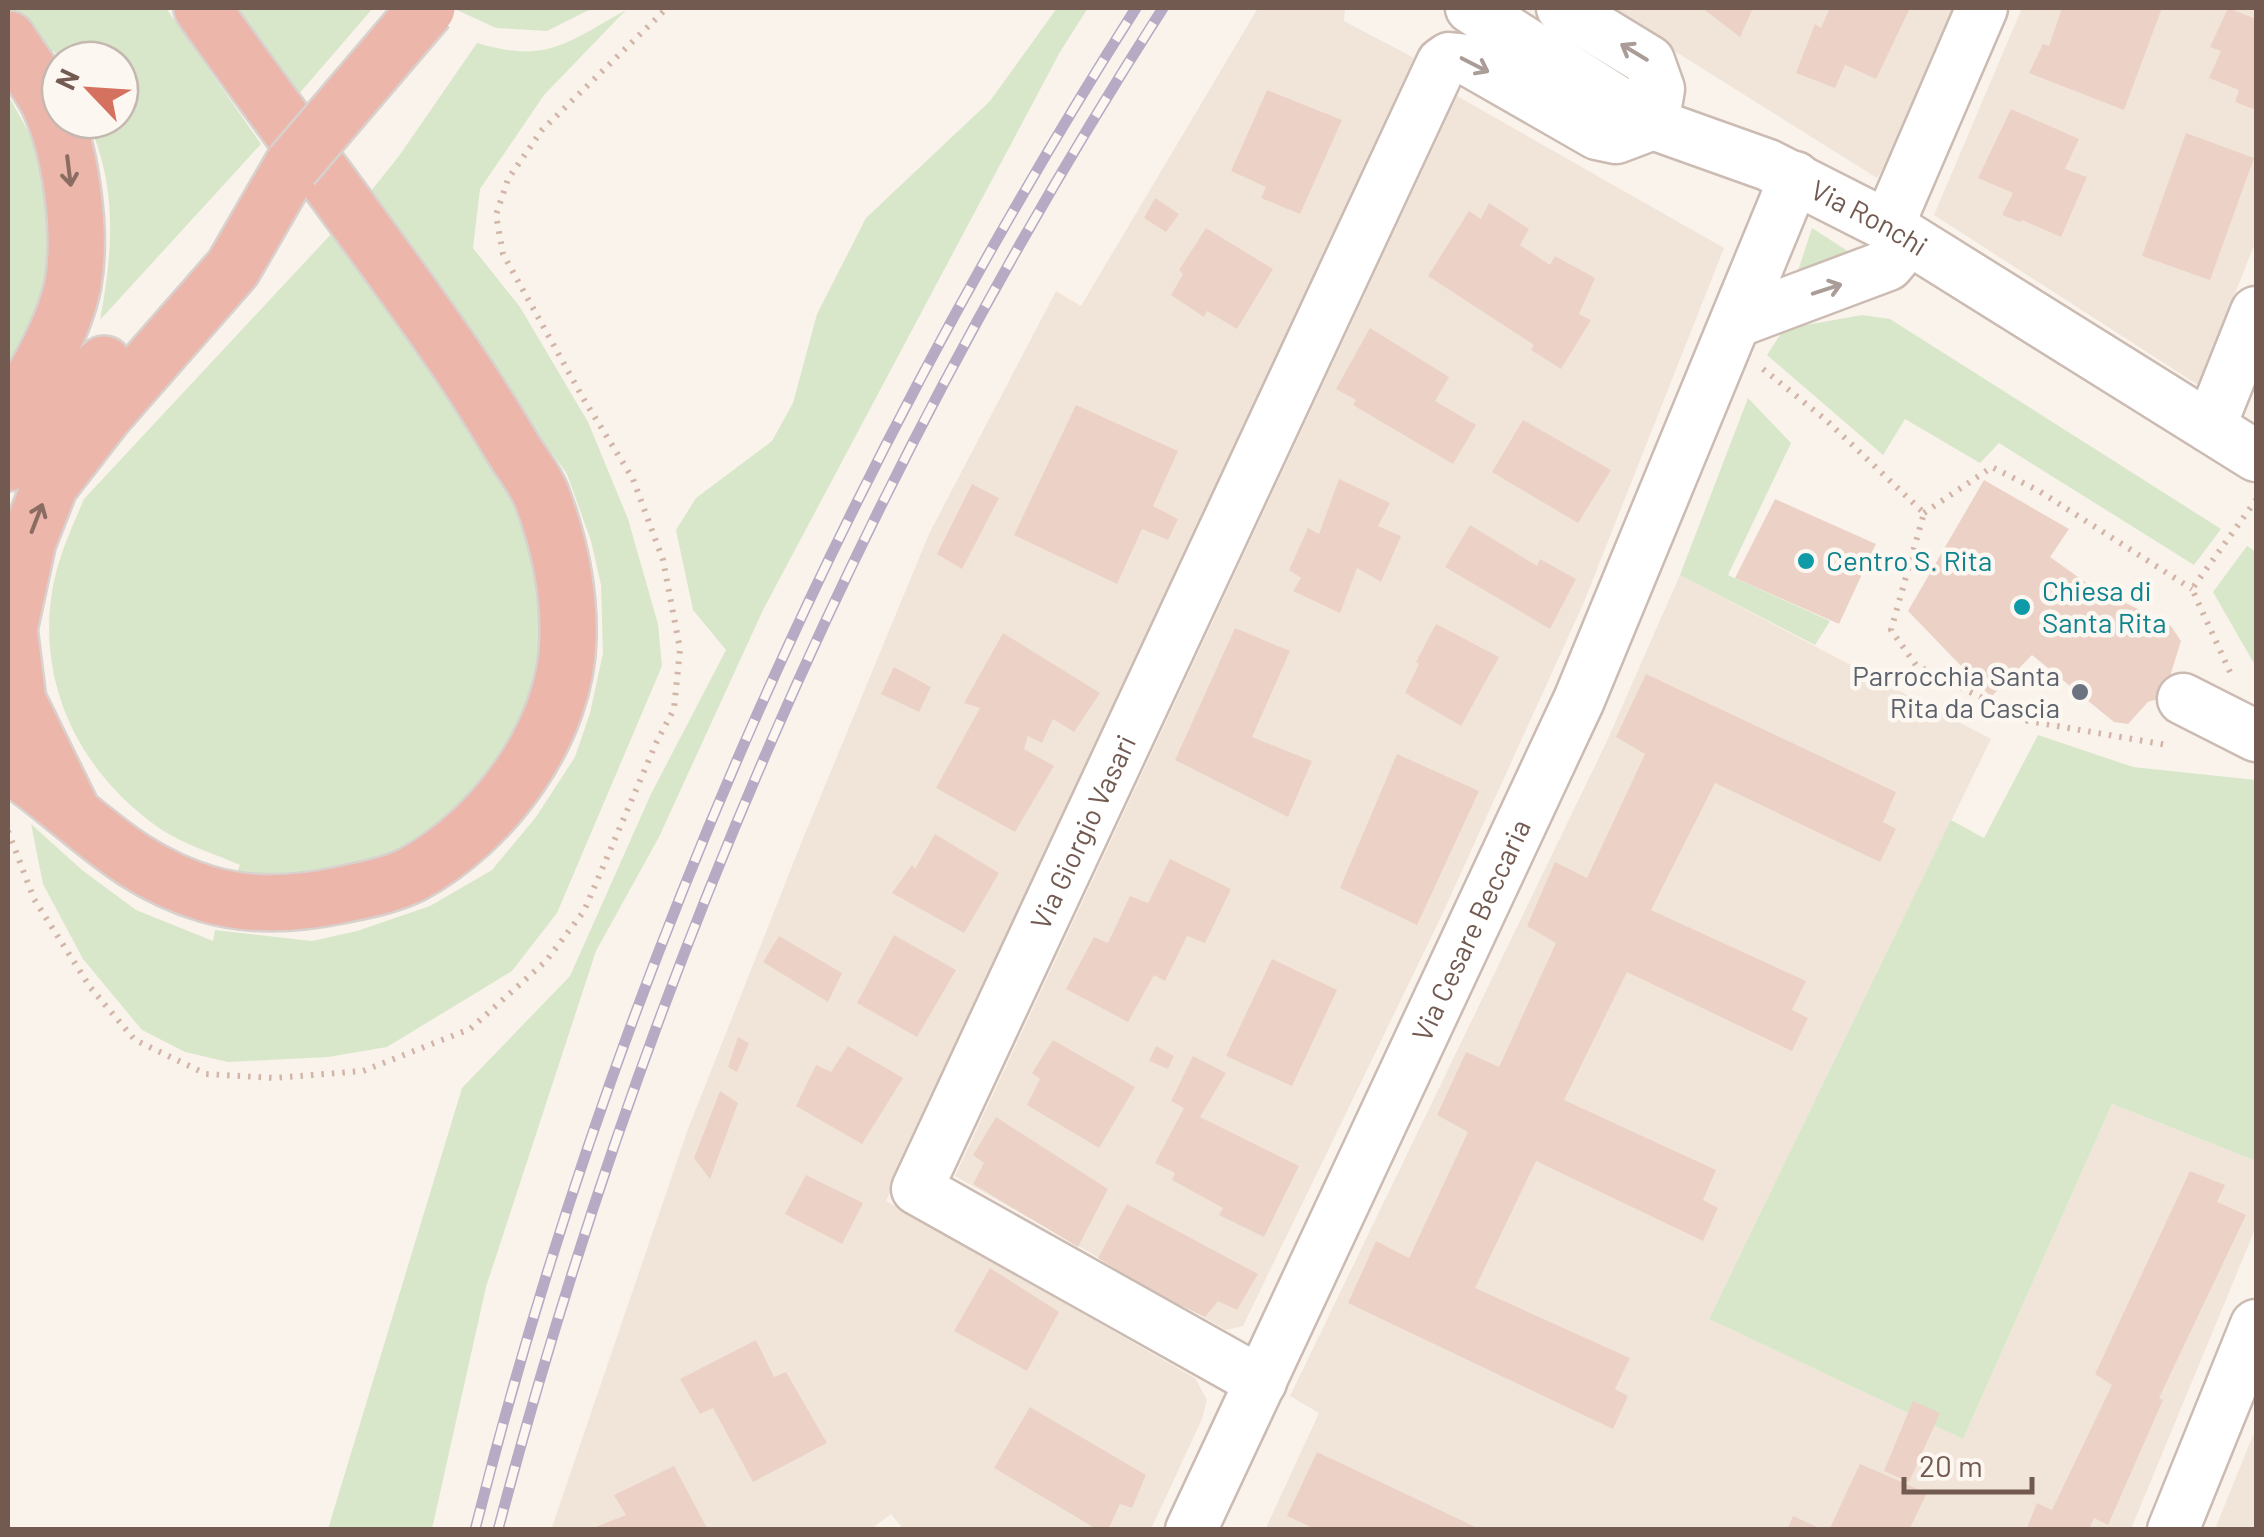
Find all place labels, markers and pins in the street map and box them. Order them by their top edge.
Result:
place label: Centro S. Rita [1826,543,1992,577]
marker: Centro S. Rita [1795,550,1817,572]
place label: Chiesa di Santa Rita [2042,573,2167,639]
marker: Chiesa di Santa Rita [2011,596,2033,618]
place label: Parrocchia Santa Rita da Cascia [1852,658,2060,724]
marker: Parrocchia Santa Rita da Cascia [2069,681,2091,703]

